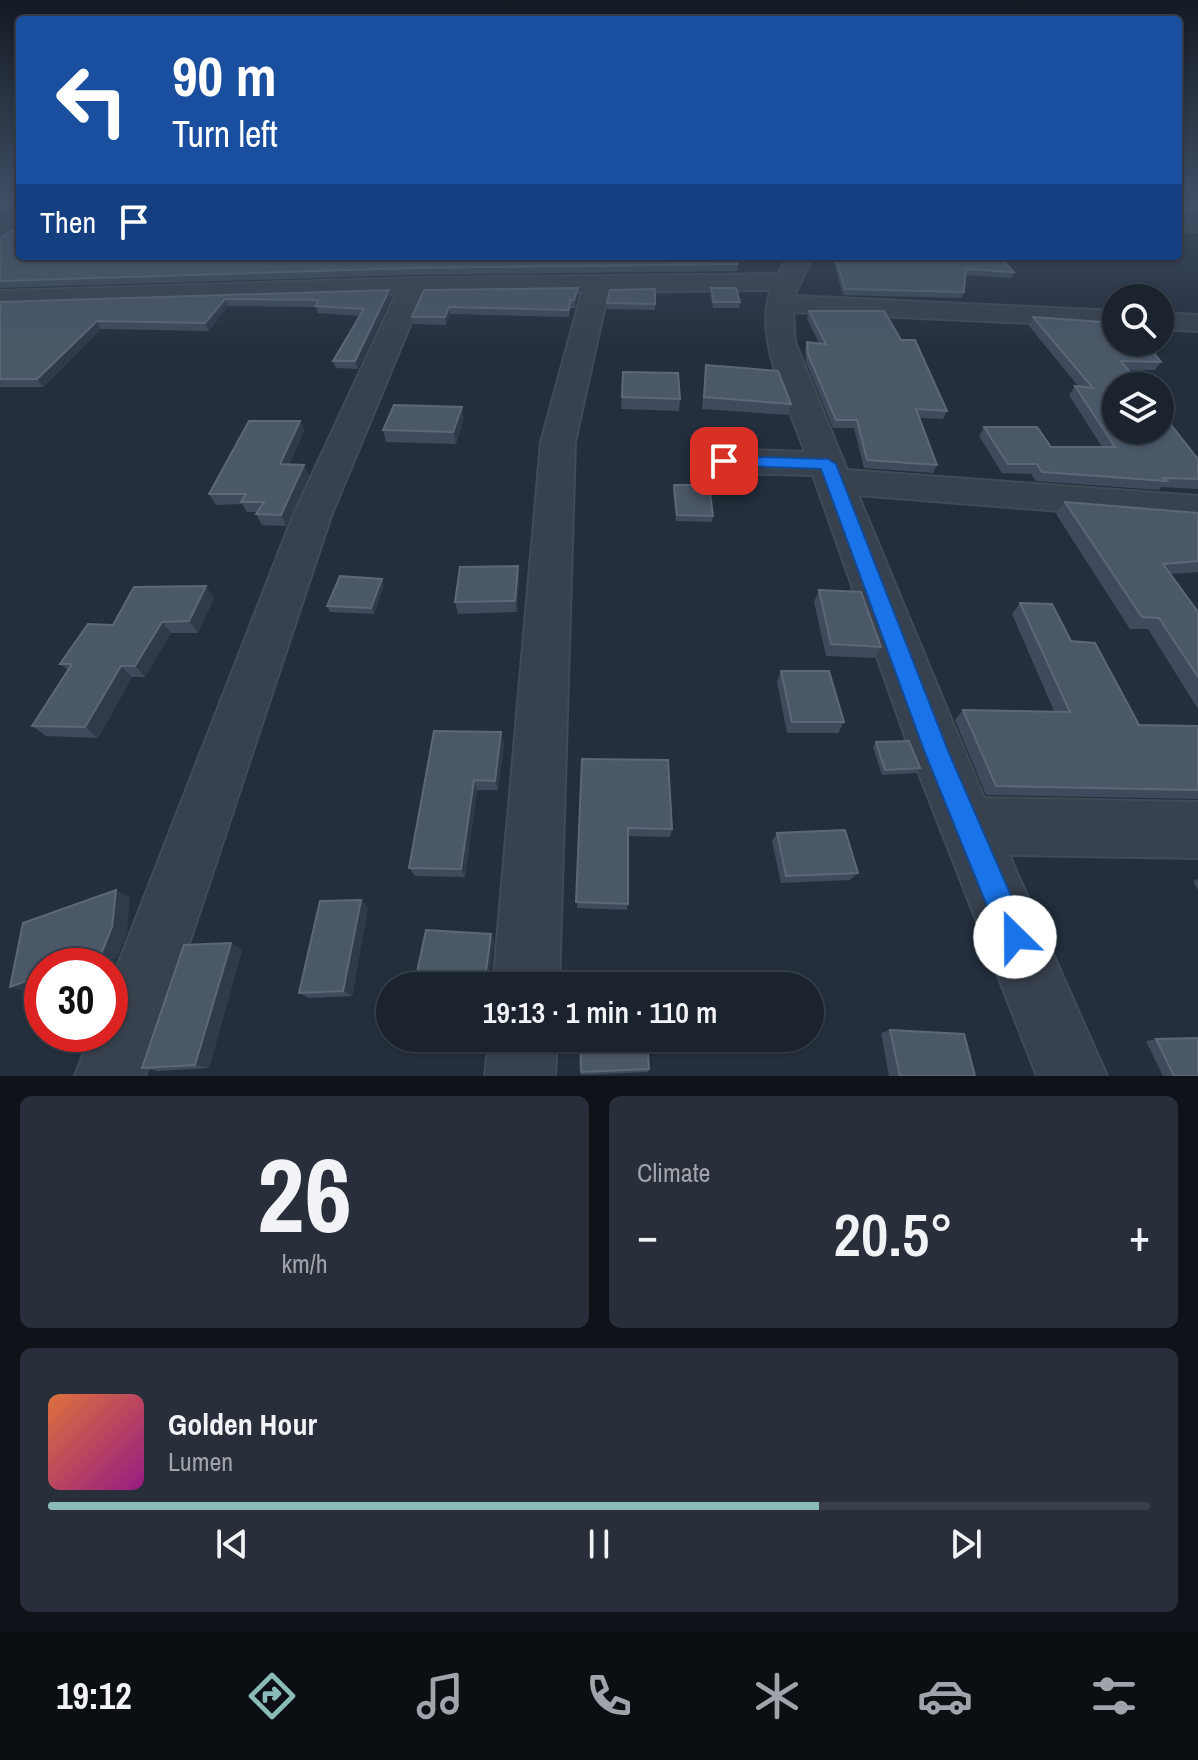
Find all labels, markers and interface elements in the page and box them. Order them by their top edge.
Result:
text: 90 m [172,38,277,113]
icon: left [40,48,144,152]
text: Turn left [172,110,278,158]
icon: arrive [112,200,156,244]
text: Then [40,202,96,242]
map controls [1102,284,1174,444]
button: search [1102,284,1174,356]
button: layers [1102,372,1174,444]
pin [690,427,758,495]
icon: arrive [702,439,746,483]
position arrow [973,895,1057,979]
speed limit sign: 30 [24,948,128,1052]
text: 19:13 · 1 min · 110 m [483,992,717,1032]
text: 26 [257,1124,352,1264]
text: Climate [637,1155,710,1190]
text: 20.5° [834,1194,953,1275]
text: − [637,1205,658,1265]
text: + [1129,1205,1150,1265]
text: km/h [281,1246,328,1281]
text: Golden Hour [168,1404,317,1444]
text: Lumen [168,1444,233,1479]
icon: previous [210,1522,254,1566]
icon: pause [577,1522,621,1566]
icon: next [944,1522,988,1566]
icon: directions [244,1668,300,1724]
icon: music [412,1668,468,1724]
icon: phone [581,1668,637,1724]
icon: climate [749,1668,805,1724]
icon: car [917,1668,973,1724]
icon: filters [1086,1668,1142,1724]
text: 19:12 [56,1672,132,1720]

